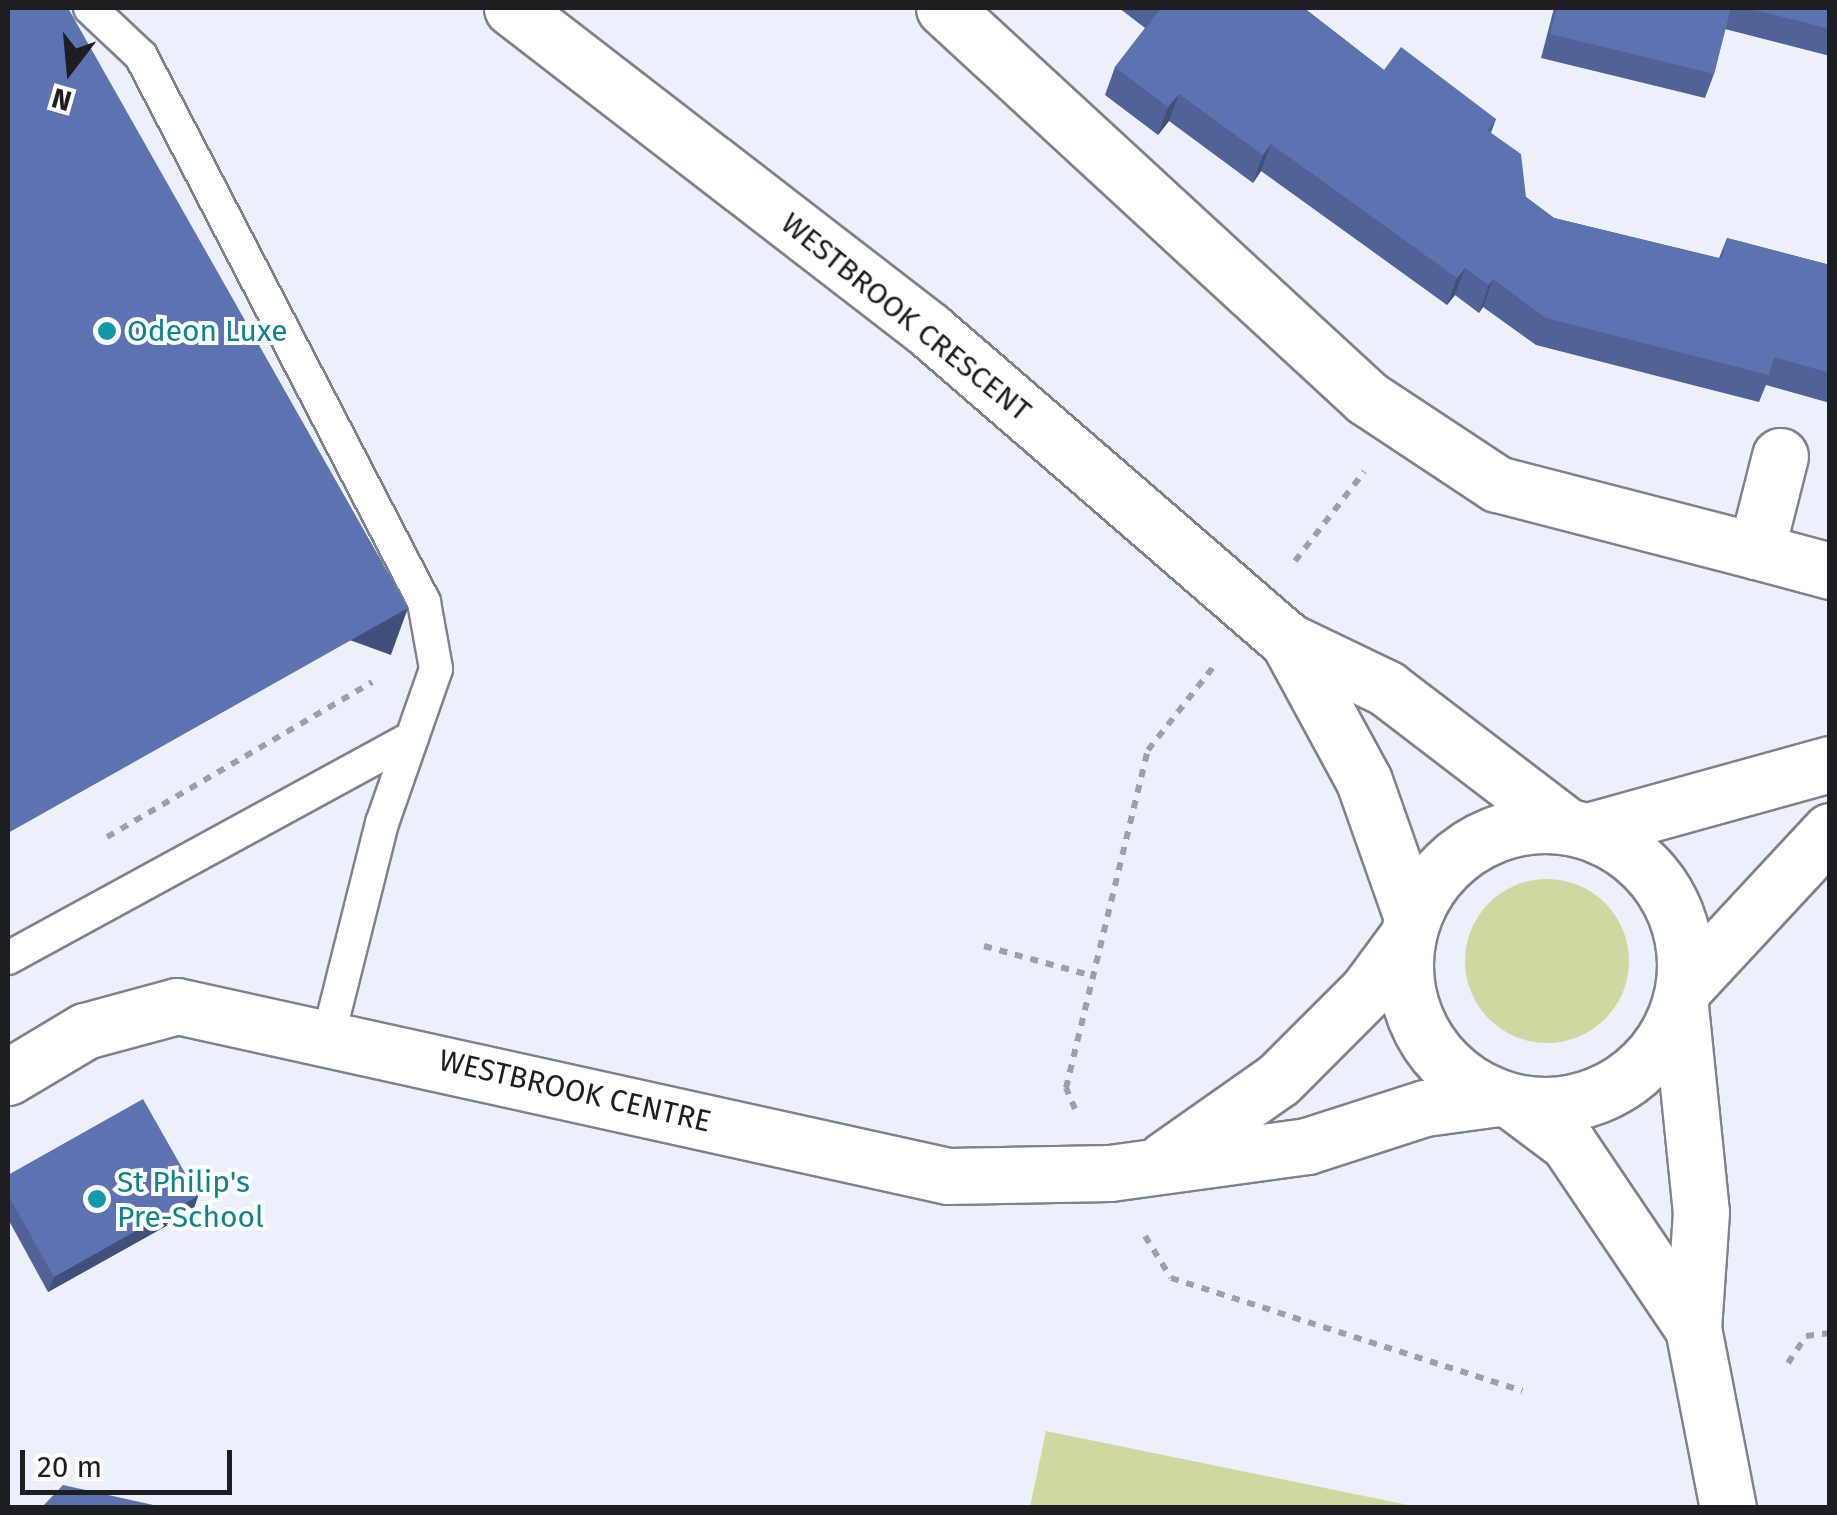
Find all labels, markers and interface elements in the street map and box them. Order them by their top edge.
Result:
north arrow [20,20,120,120]
text: N [48,81,75,118]
street label: WESTBROOK CRESCENT [774,205,1038,429]
place label: Odeon Luxe [127,313,288,349]
marker: Odeon Luxe [96,320,118,342]
street label: WESTBROOK CENTRE [435,1042,715,1140]
place label: St Philip's Pre-School [117,1164,264,1234]
marker: St Philip's Pre-School [86,1188,108,1210]
scale bar [25,1430,238,1492]
text: 20 m [37,1449,102,1485]

